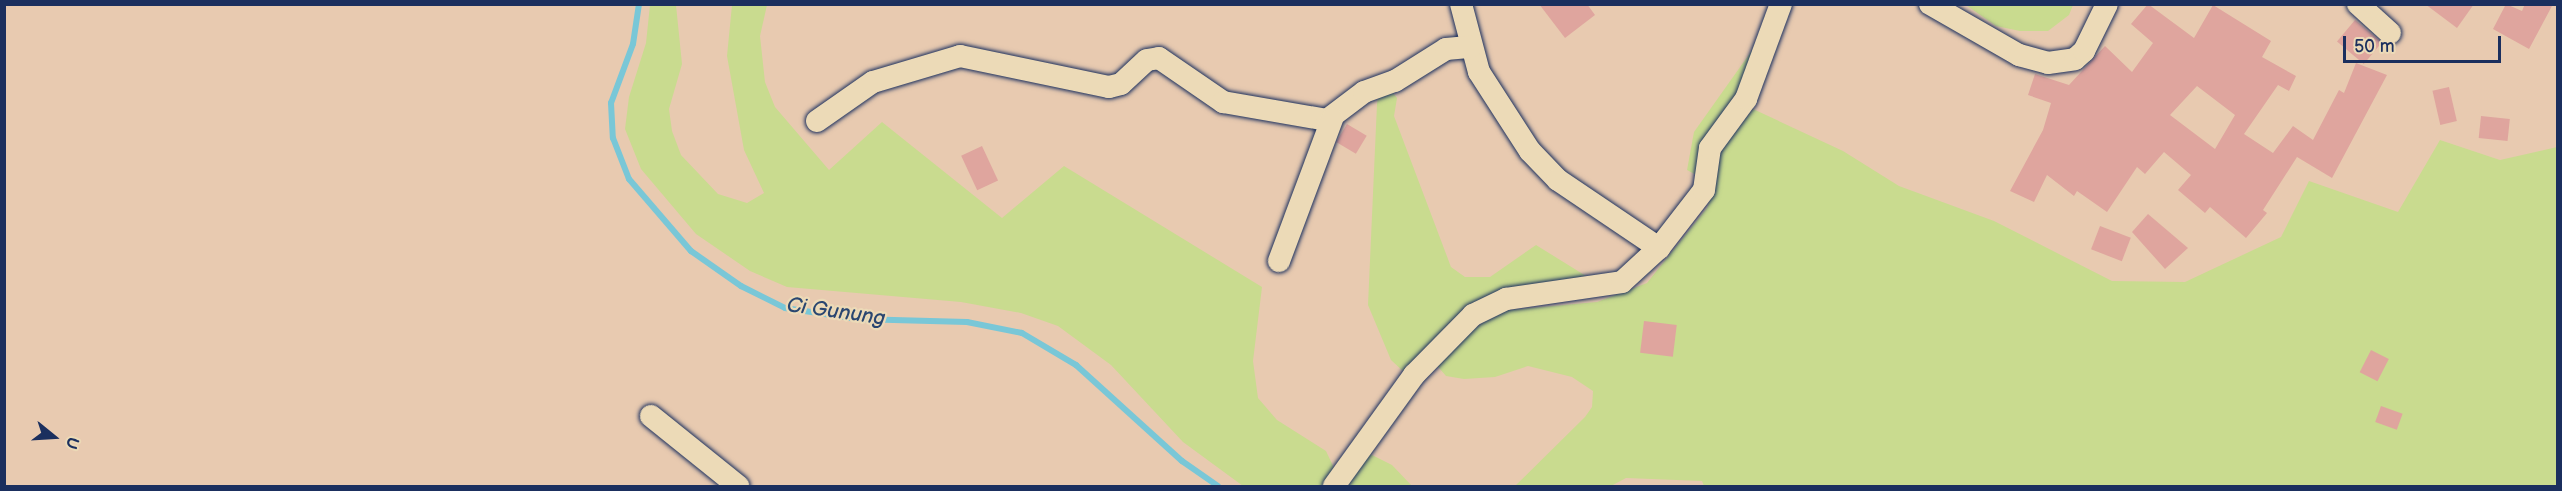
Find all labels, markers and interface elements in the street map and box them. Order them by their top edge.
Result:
scale bar [2346,24,2504,62]
text: 50 m [2354,36,2395,57]
water label: Ci Gunung [785,293,887,331]
north arrow [24,407,84,467]
text: U [61,434,82,451]

